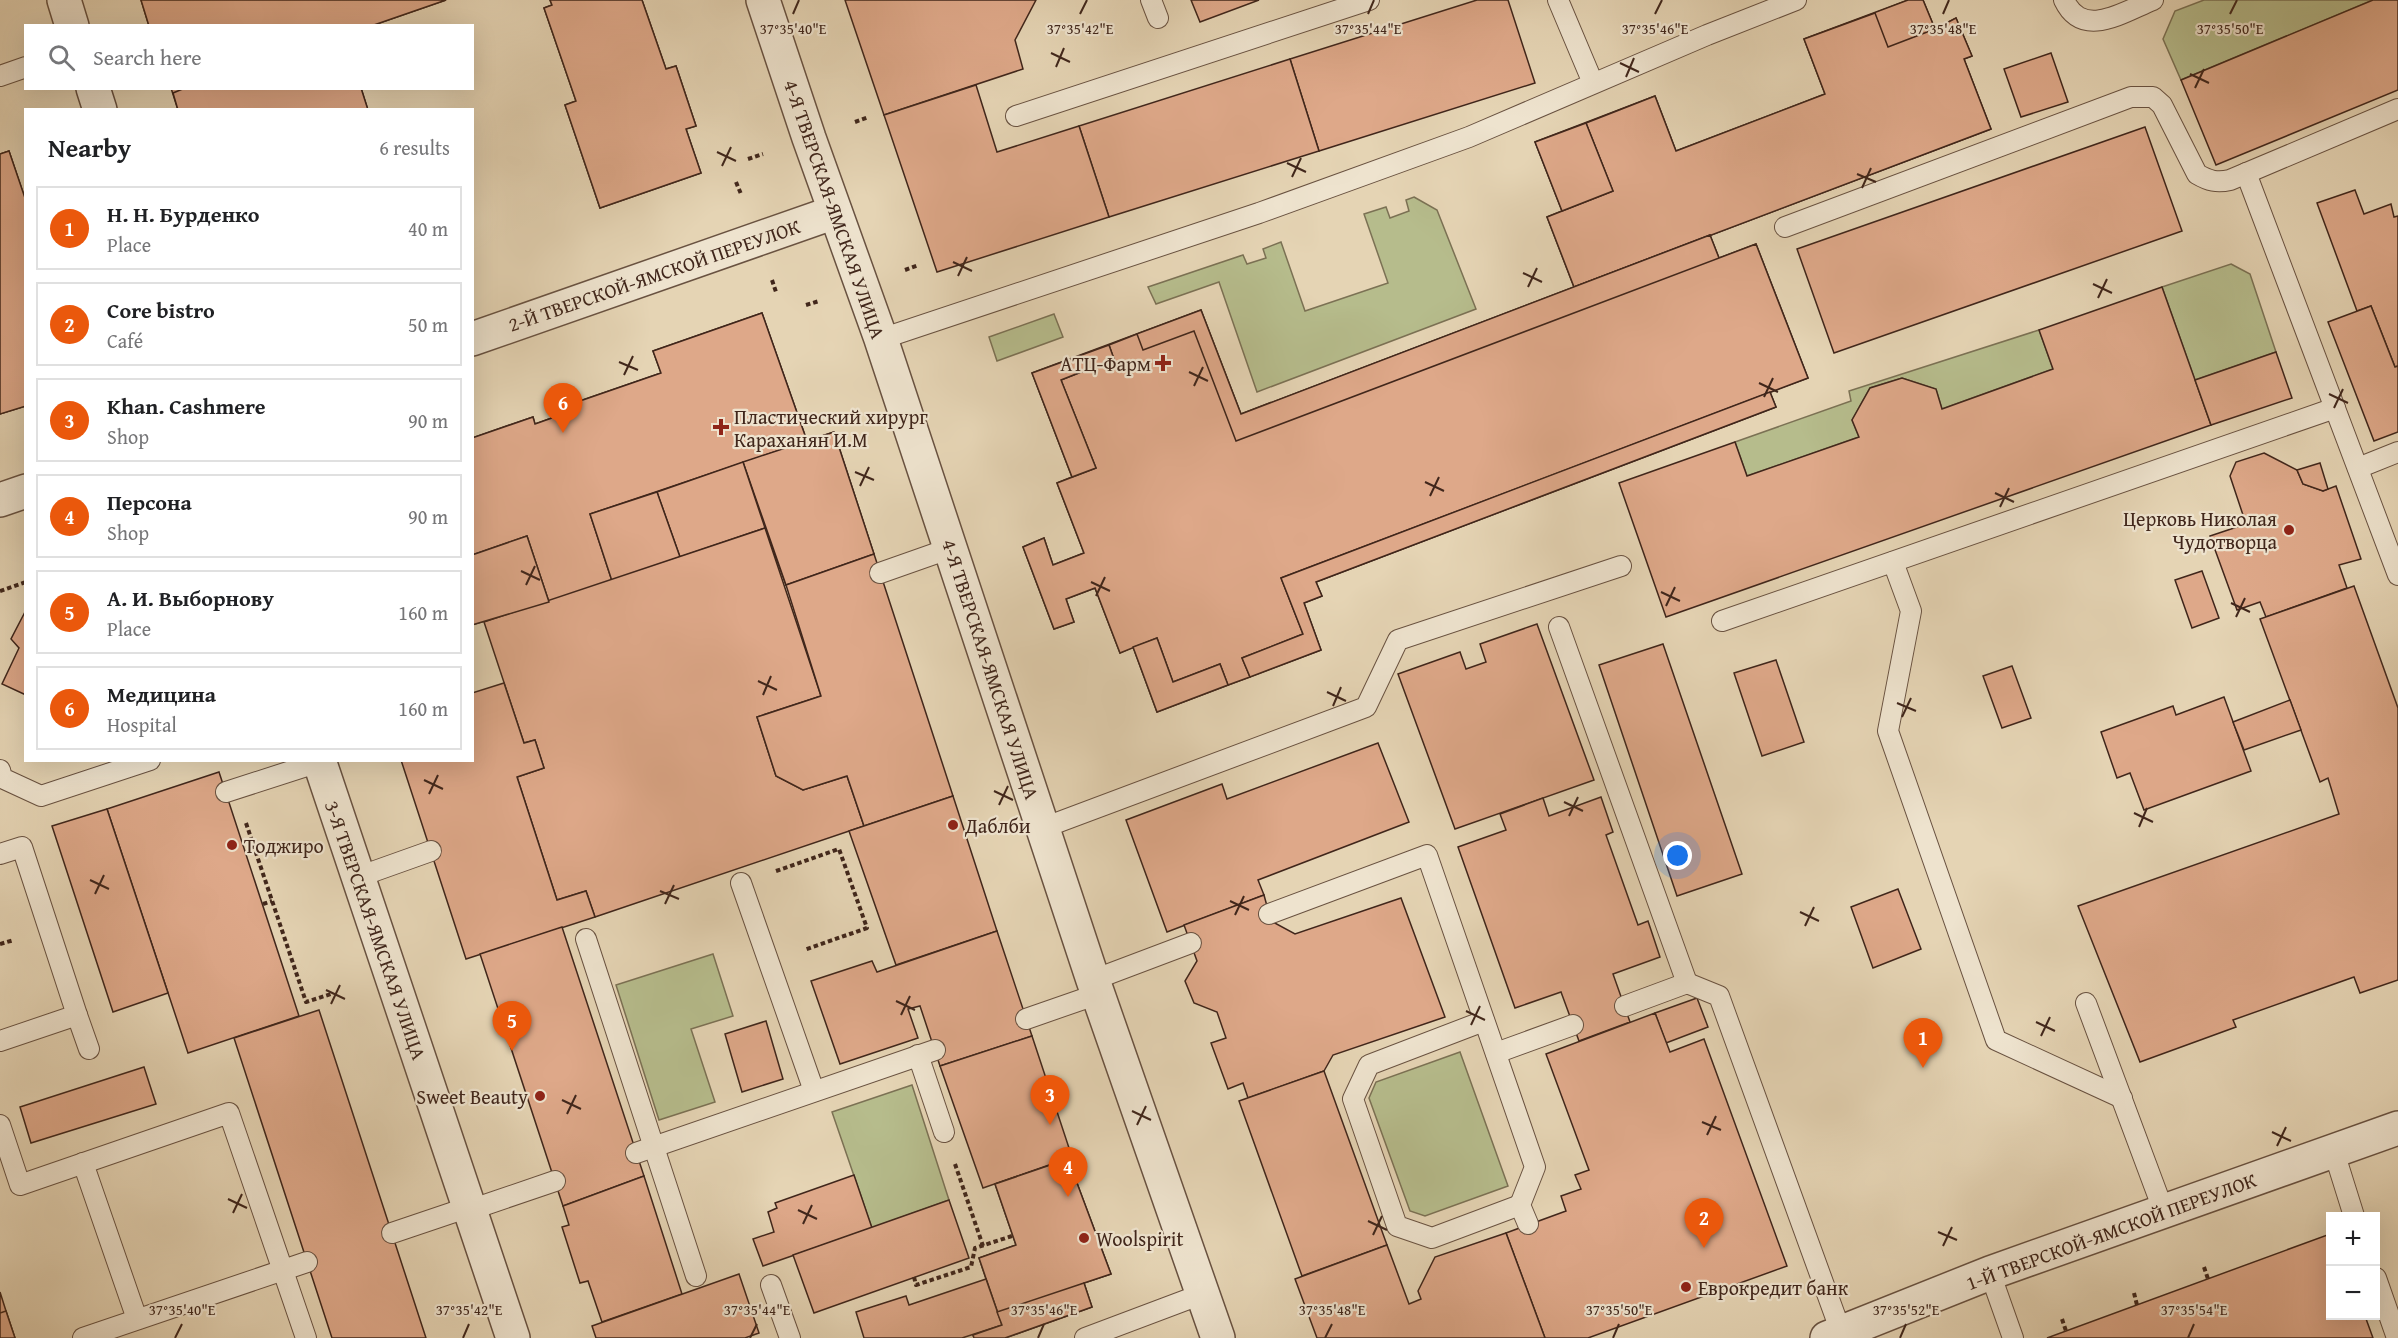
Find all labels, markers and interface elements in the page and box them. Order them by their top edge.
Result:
text: 37°35'40"E [760,18,827,39]
text: 37°35'42"E [1047,18,1114,39]
text: 37°35'44"E [1335,18,1402,39]
text: 37°35'46"E [1622,18,1689,39]
text: 37°35'48"E [1910,18,1977,39]
text: 37°35'50"E [2197,18,2264,39]
search box [24,24,474,90]
icon: search [45,41,78,74]
text: Search here [93,41,202,73]
street label: 4-Я ТВЕРСКАЯ-ЯМСКАЯ УЛИЦА [777,76,893,342]
text: Nearby [48,128,131,167]
text: 6 results [379,133,450,162]
text: Н. Н. Бурденко [107,198,259,230]
street label: 2-Й ТВЕРСКОЙ-ЯМСКОЙ ПЕРЕУЛОК [504,211,805,339]
text: 1 [64,214,75,243]
text: 40 m [408,214,448,243]
text: Place [107,230,151,259]
text: Core bistro [107,294,215,326]
text: 2 [64,310,75,339]
text: 50 m [408,310,448,339]
text: Café [107,326,143,355]
place label: АТЦ-Фарм [1060,349,1151,378]
marker: АТЦ-Фарм [1156,356,1170,370]
pin: 6 [544,384,582,433]
text: Khan. Cashmere [107,390,266,422]
place label: Пластический хирург Караханян И.М [734,402,928,454]
text: 3 [64,406,75,435]
text: 90 m [408,406,448,435]
marker: Пластический хирург Караханян И.М [712,418,730,436]
text: Shop [107,422,149,451]
text: Персона [107,486,192,518]
text: 4 [64,502,75,531]
text: 90 m [408,502,448,531]
place label: Церковь Николая Чудотворца [2123,504,2277,556]
text: Shop [107,518,149,547]
marker: Церковь Николая Чудотворца [2282,523,2296,537]
street label: 4-Я ТВЕРСКАЯ-ЯМСКАЯ УЛИЦА [935,535,1047,803]
text: А. И. Выборнову [107,582,274,614]
text: 5 [64,598,75,627]
text: 160 m [398,598,448,627]
text: Place [107,614,151,643]
text: Медицина [107,678,216,710]
text: 6 [64,694,75,723]
text: 160 m [398,694,448,723]
text: Hospital [107,710,177,739]
street label: 3-Я ТВЕРСКАЯ-ЯМСКАЯ УЛИЦА [318,797,434,1063]
place label: Даблби [964,811,1031,840]
marker: Даблби [946,818,960,832]
place label: Тоджиро [244,831,324,860]
marker: Тоджиро [225,838,239,852]
your location [1663,841,1692,870]
pin: 5 [492,1002,532,1051]
pin: 1 [1904,1018,1942,1068]
pin: 3 [1030,1076,1070,1125]
place label: Sweet Beauty [416,1082,528,1111]
marker: Sweet Beauty [533,1089,547,1103]
pin: 4 [1048,1148,1088,1197]
street label: 1-Й ТВЕРСКОЙ-ЯМСКОЙ ПЕРЕУЛОК [1962,1165,2261,1297]
pin: 2 [1684,1198,1724,1248]
map controls [2326,1212,2380,1320]
button: + [2326,1212,2380,1266]
place label: Woolspirit [1096,1224,1184,1253]
marker: Woolspirit [1077,1231,1091,1245]
button: − [2326,1266,2380,1320]
place label: Еврокредит банк [1698,1273,1849,1302]
marker: Еврокредит банк [1679,1280,1693,1294]
text: 37°35'40"E [149,1299,216,1320]
text: 37°35'42"E [436,1299,503,1320]
text: 37°35'44"E [724,1299,791,1320]
text: 37°35'46"E [1011,1299,1078,1320]
text: 37°35'48"E [1299,1299,1366,1320]
text: 37°35'50"E [1586,1299,1653,1320]
text: 37°35'52"E [1873,1299,1940,1320]
text: 37°35'54"E [2161,1299,2228,1320]

